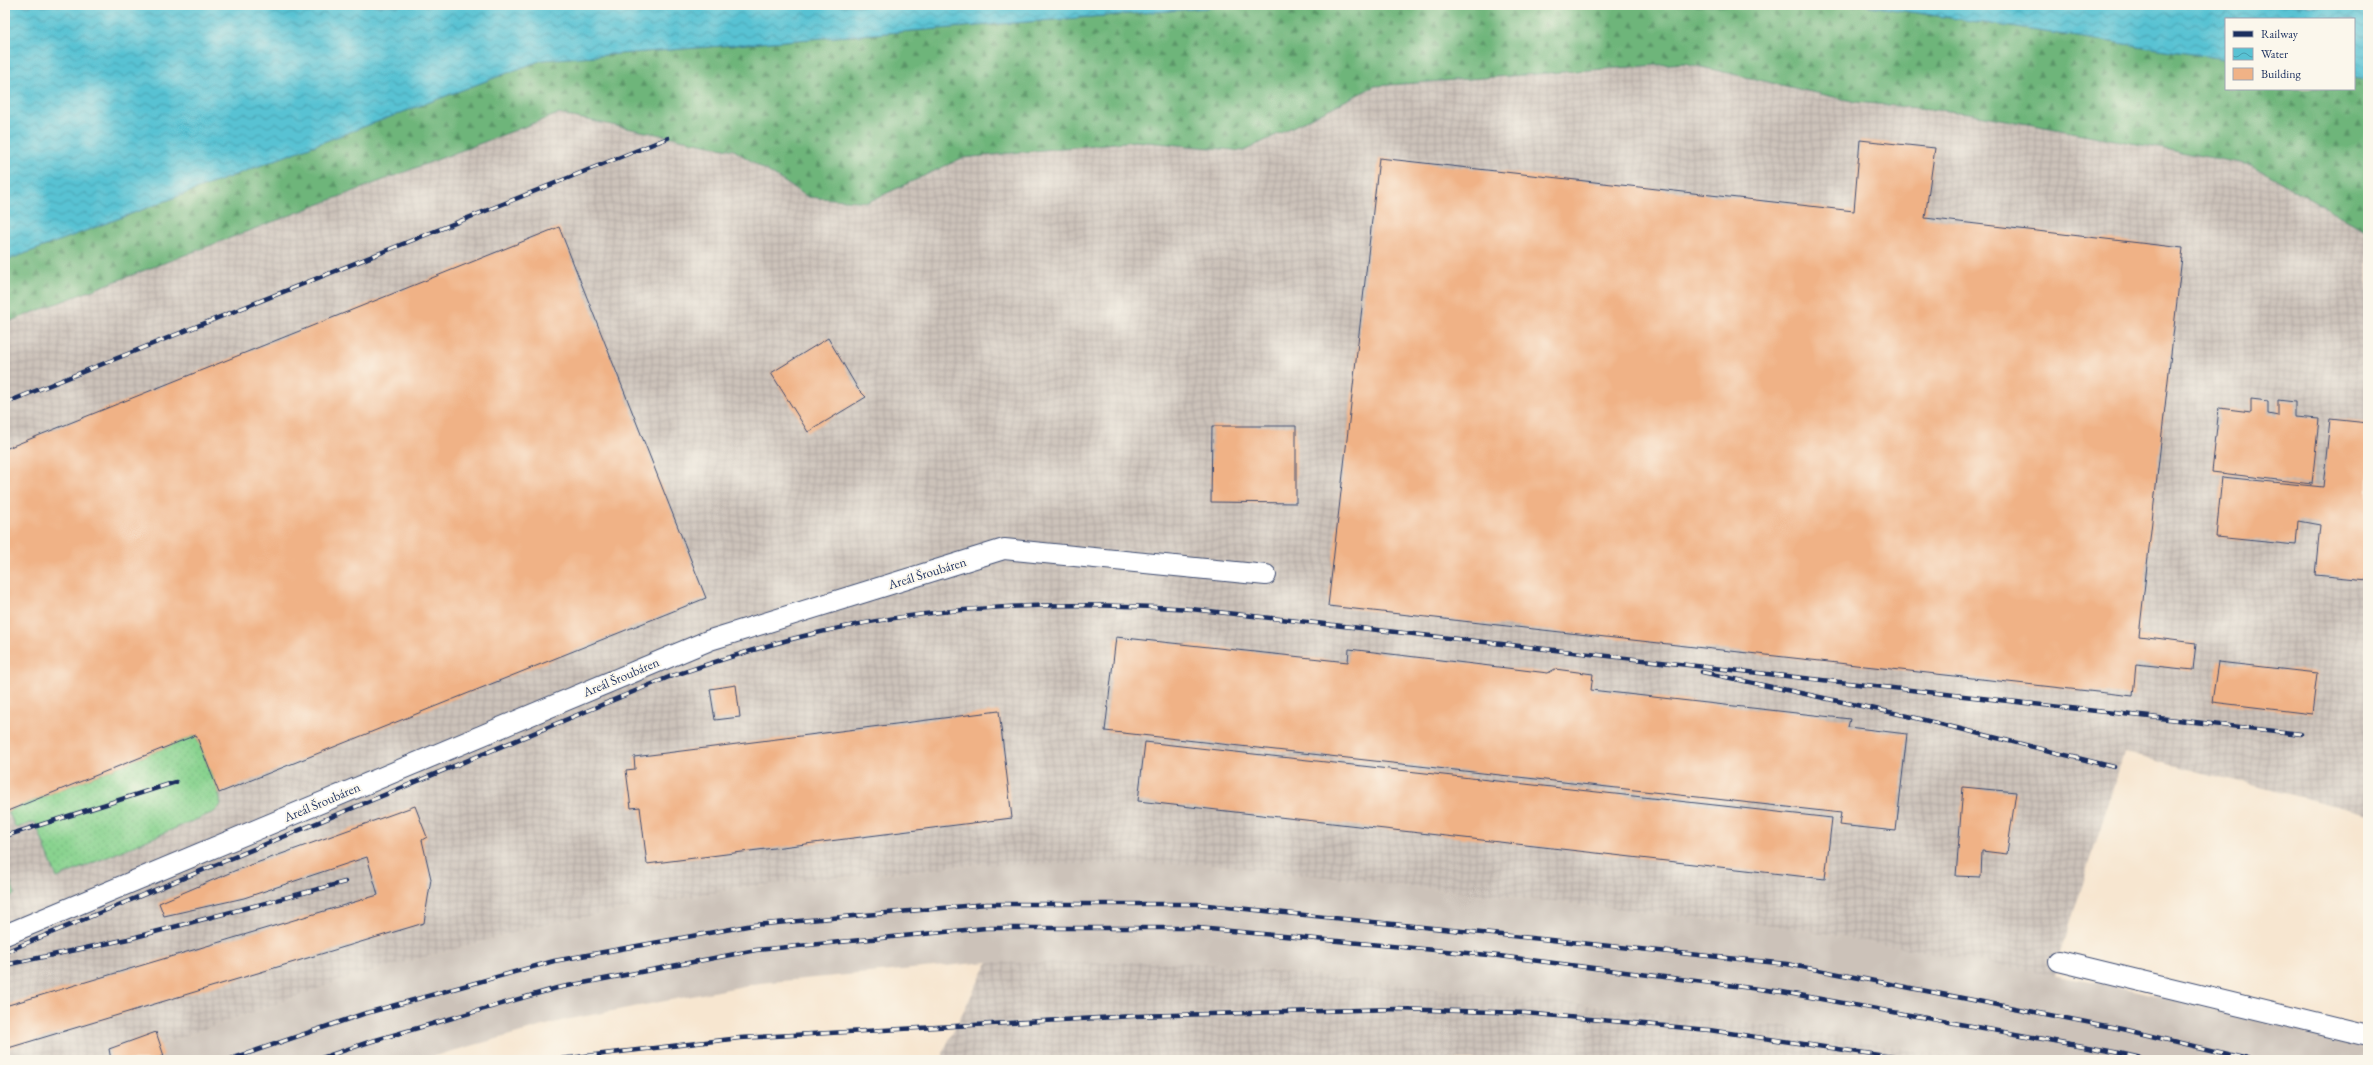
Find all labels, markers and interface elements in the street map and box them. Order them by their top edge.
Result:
legend [2225,18,2355,90]
text: Railway [2261,26,2299,42]
text: Water [2261,46,2288,62]
text: Building [2261,66,2302,82]
street label: Areál Šroubáren [885,553,968,593]
street label: Areál Šroubáren [580,653,662,701]
street label: Areál Šroubáren [281,778,363,826]

